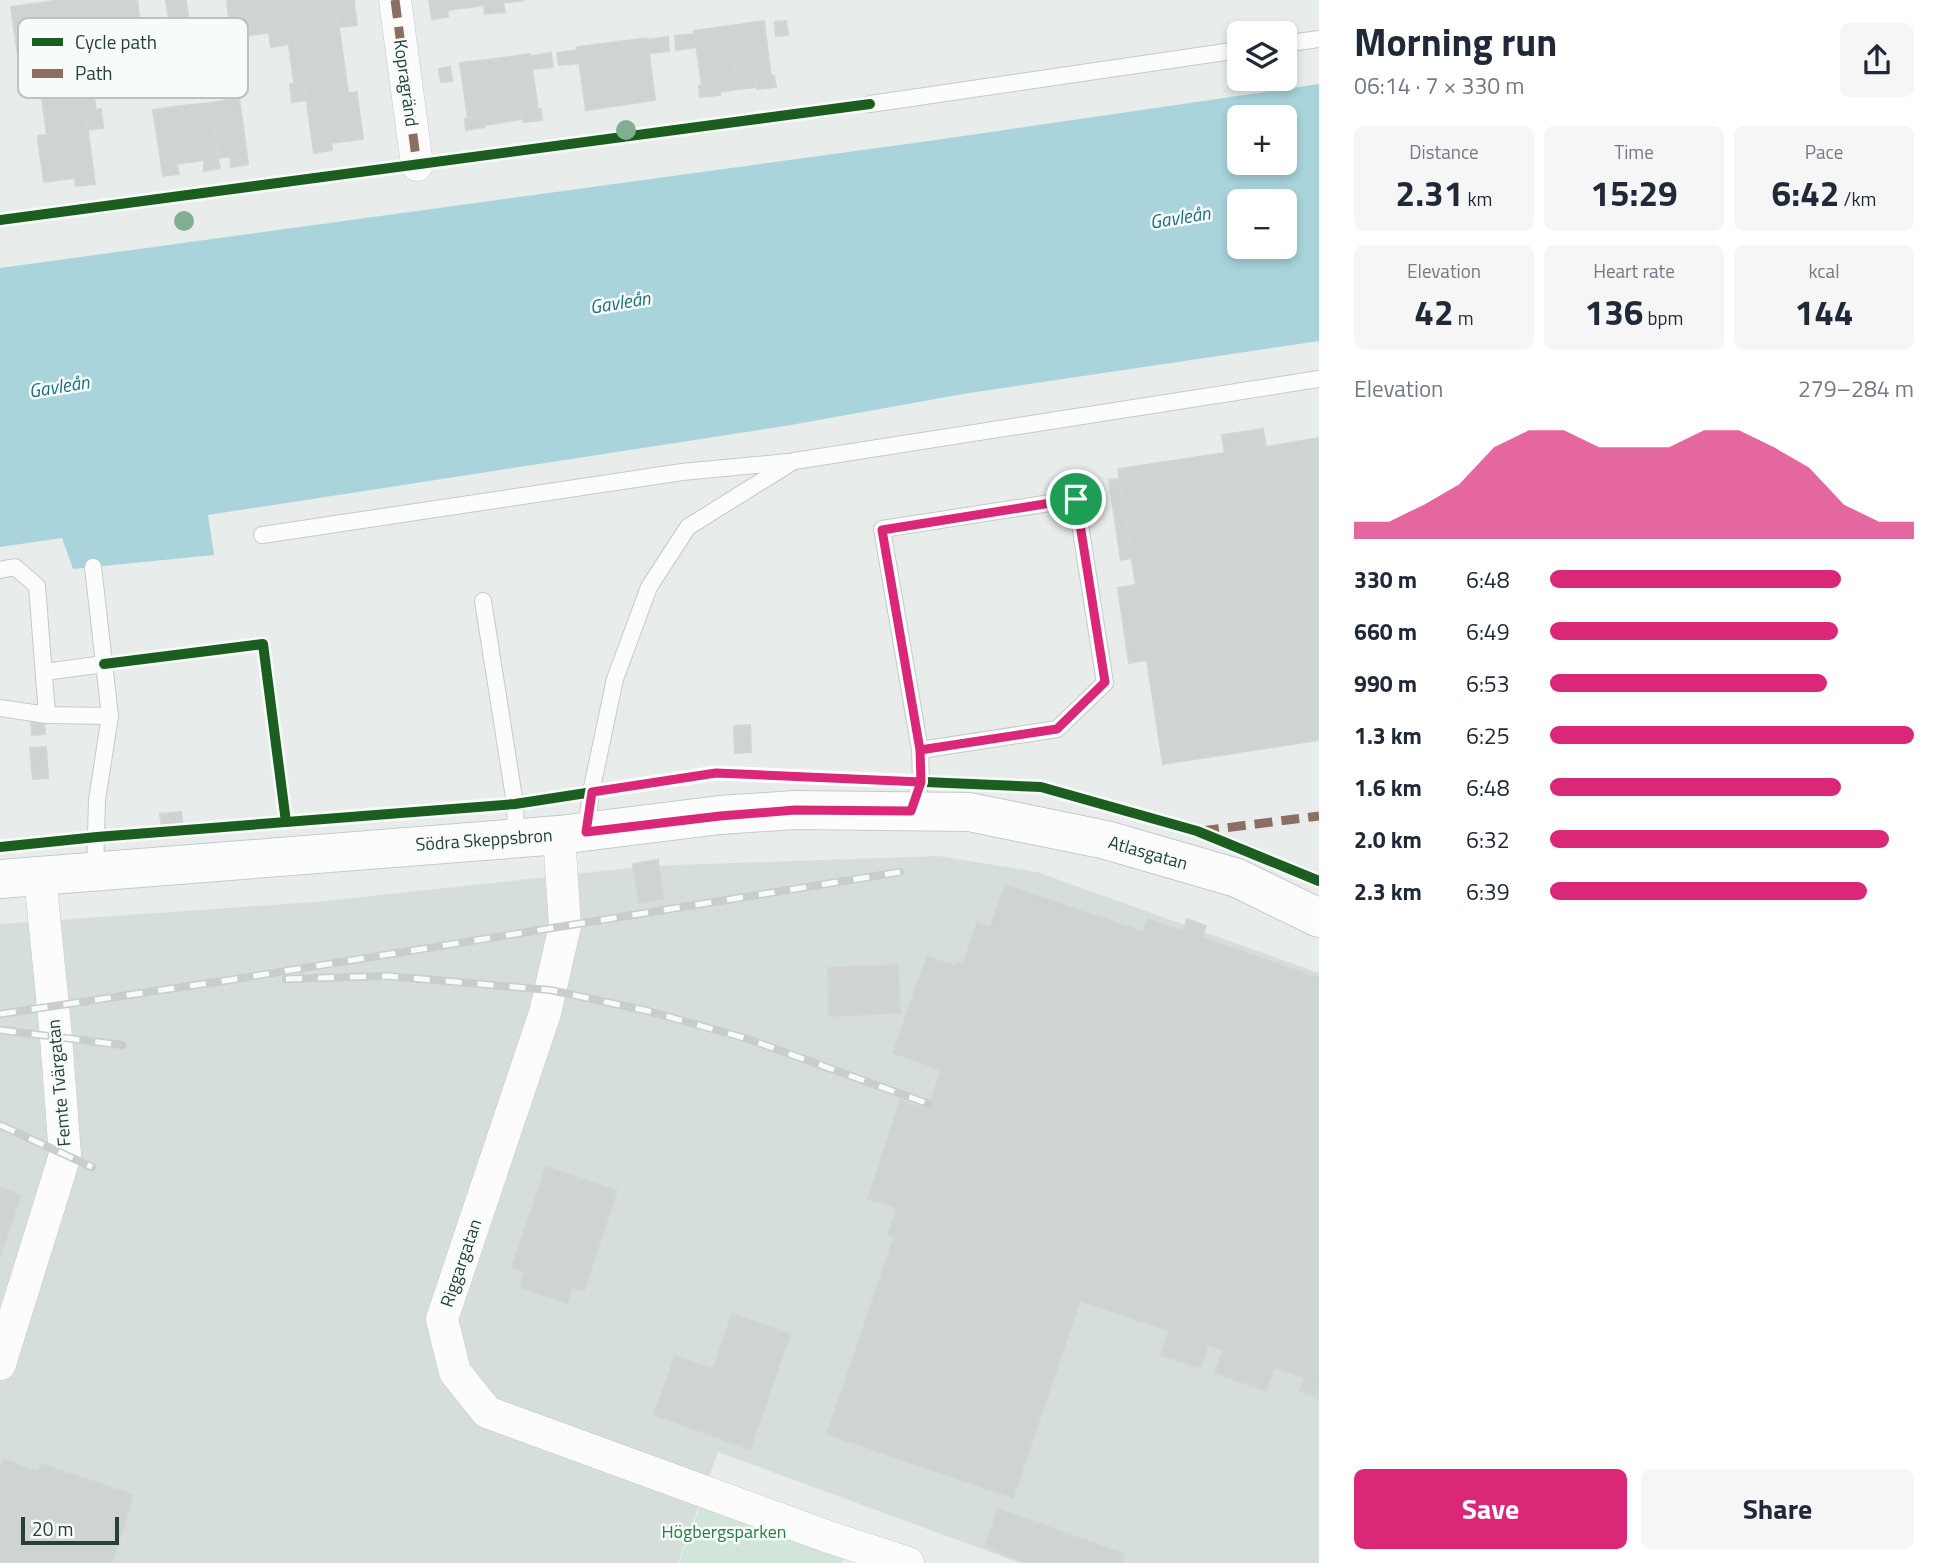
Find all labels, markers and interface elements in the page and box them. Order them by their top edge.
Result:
text: Morning run [1354,13,1557,71]
legend [18,18,248,98]
map controls [1227,21,1297,259]
button: layers [1227,21,1297,91]
button: share [1840,23,1914,97]
text: Cycle path [75,27,157,56]
street label: Kopragränd [387,38,426,128]
text: Path [75,58,113,87]
text: 06:14 · 7 × 330 m [1354,68,1524,103]
button: + [1227,105,1297,175]
text: Distance [1409,137,1479,166]
text: Time [1614,137,1654,166]
text: Pace [1805,137,1843,166]
text: 2.31 [1396,166,1463,220]
text: 15:29 [1590,166,1678,220]
text: 6:42 [1772,166,1839,220]
text: km [1463,184,1492,213]
text: /km [1839,184,1876,213]
button: − [1227,189,1297,259]
water label: Gavleån [1148,197,1213,236]
text: Elevation [1407,256,1481,285]
text: Heart rate [1593,256,1675,285]
text: kcal [1808,256,1840,285]
water label: Gavleån [588,282,653,321]
text: 42 [1414,285,1454,339]
text: 136 [1585,285,1643,339]
text: 144 [1795,285,1853,339]
text: m [1454,303,1474,332]
text: bpm [1643,303,1683,332]
water label: Gavleån [27,366,92,405]
text: Elevation [1354,371,1443,406]
text: 279–284 m [1798,371,1914,406]
pin [1046,469,1106,529]
icon: arrive [1057,480,1095,518]
text: 330 m [1354,562,1417,597]
text: 6:48 [1466,562,1510,597]
text: 660 m [1354,614,1417,649]
text: 6:49 [1466,614,1510,649]
text: 990 m [1354,666,1417,701]
text: 6:53 [1466,666,1510,701]
text: 1.3 km [1354,718,1422,753]
text: 6:25 [1466,718,1510,753]
text: 1.6 km [1354,770,1422,805]
text: 6:48 [1466,770,1510,805]
street label: Södra Skeppsbron [415,821,553,858]
text: 2.0 km [1354,822,1422,857]
text: 6:32 [1466,822,1510,857]
street label: Atlasgatan [1105,828,1191,877]
text: 2.3 km [1354,874,1422,909]
text: 6:39 [1466,874,1510,909]
street label: Femte Tvärgatan [39,1018,78,1148]
street label: Riggargatan [433,1215,488,1311]
button: Save [1354,1469,1627,1549]
button: Share [1641,1469,1914,1549]
scale bar [21,1514,119,1546]
text: 20 m [32,1514,73,1543]
park label: Högbergsparken [662,1518,786,1545]

